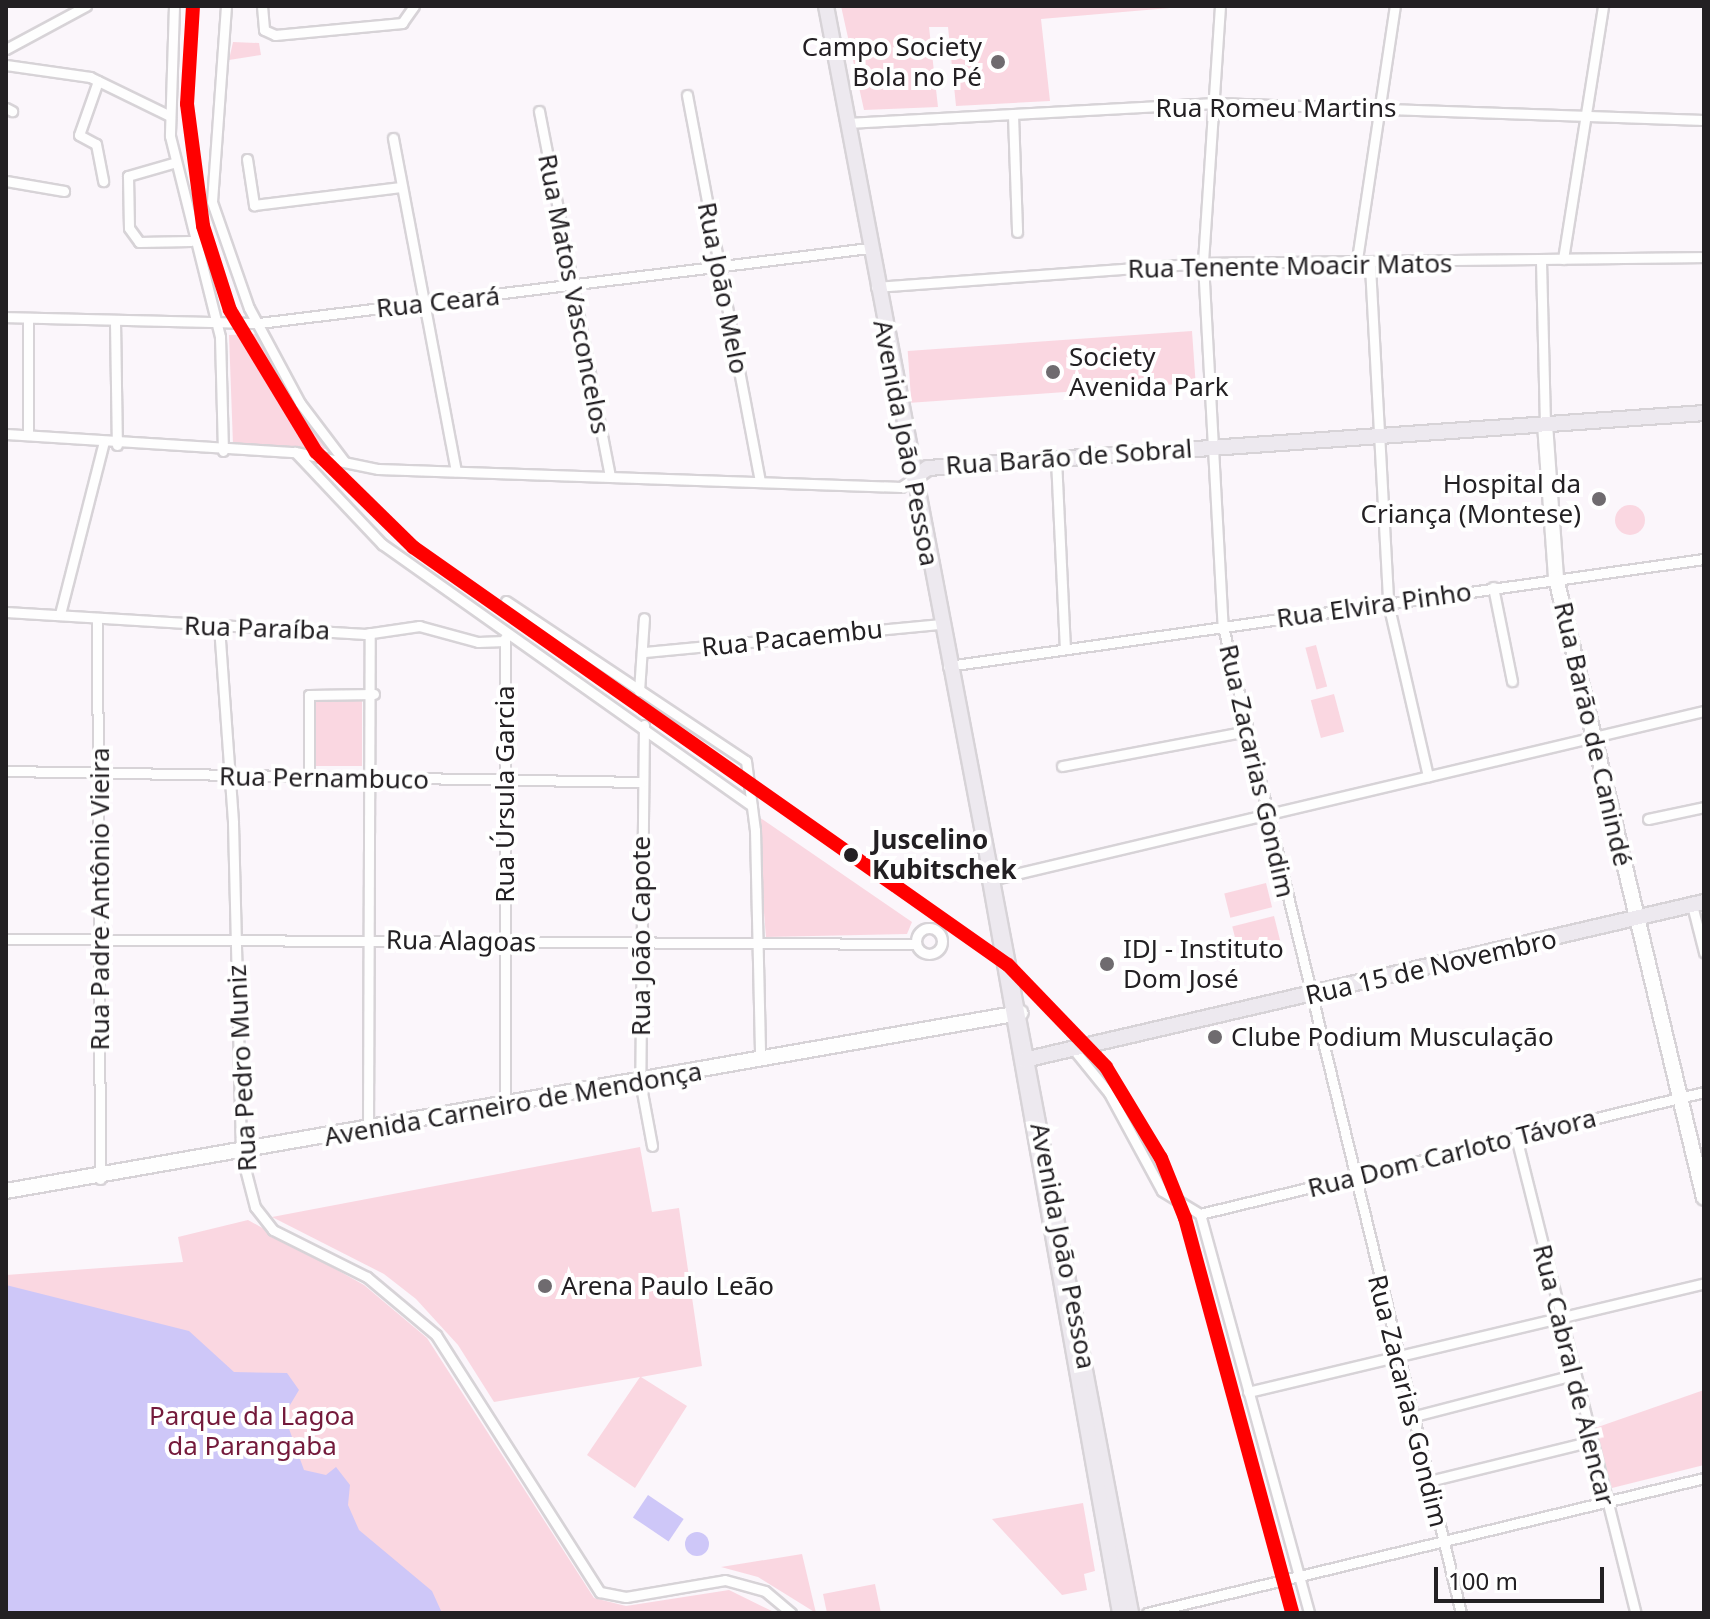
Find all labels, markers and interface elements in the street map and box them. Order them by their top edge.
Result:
place label: Campo Society Bola no Pé [802,31,982,92]
marker: Campo Society Bola no Pé [989,53,1007,71]
street label: Rua Romeu Martins [1156,92,1396,124]
street label: Rua Matos Vasconcelos [532,151,616,437]
street label: Rua João Melo [691,200,755,376]
street label: Rua Tenente Moacir Matos [1127,248,1453,284]
street label: Rua Ceará [375,280,501,324]
street label: Avenida João Pessoa [867,317,945,569]
place label: Society Avenida Park [1069,341,1229,402]
marker: Society Avenida Park [1044,363,1062,381]
street label: Rua Barão de Sobral [945,433,1193,481]
place label: Hospital da Criança (Montese) [1360,468,1581,530]
marker: Hospital da Criança (Montese) [1588,488,1610,510]
street label: Rua Elvira Pinho [1275,576,1473,634]
street label: Rua Barão de Canindé [1547,599,1639,869]
street label: Rua Paraíba [184,610,330,646]
street label: Rua Pacaembu [700,613,884,663]
street label: Rua Zacarias Gondim [1213,641,1301,901]
street label: Rua Úrsula Garcia [489,685,521,903]
street label: Rua Padre Antônio Vieira [84,747,116,1051]
street label: Rua Pernambuco [219,761,429,795]
place label: Juscelino Kubitschek [872,824,1017,886]
street label: Rua João Capote [625,836,657,1036]
marker: Juscelino Kubitschek [837,841,865,869]
street label: Rua 15 de Novembro [1302,923,1560,1011]
street label: Rua Alagoas [386,924,536,958]
place label: IDJ - Instituto Dom José [1123,933,1284,994]
marker: IDJ - Instituto Dom José [1098,955,1116,973]
street label: Rua Pedro Muniz [221,964,263,1172]
place label: Clube Podium Musculação [1231,1021,1554,1053]
marker: Clube Podium Musculação [1206,1028,1224,1046]
street label: Avenida Carneiro de Mendonça [322,1055,704,1153]
street label: Rua Dom Carloto Távora [1305,1102,1599,1204]
street label: Avenida João Pessoa [1024,1120,1102,1372]
street label: Rua Cabral de Alencar [1526,1241,1622,1509]
place label: Arena Paulo Leão [561,1270,774,1302]
street label: Rua Zacarias Gondim [1362,1272,1454,1530]
marker: Arena Paulo Leão [536,1277,554,1295]
park label: Parque da Lagoa da Parangaba [149,1400,355,1462]
scale bar [1438,1551,1608,1601]
text: 100 m [1448,1564,1518,1597]

